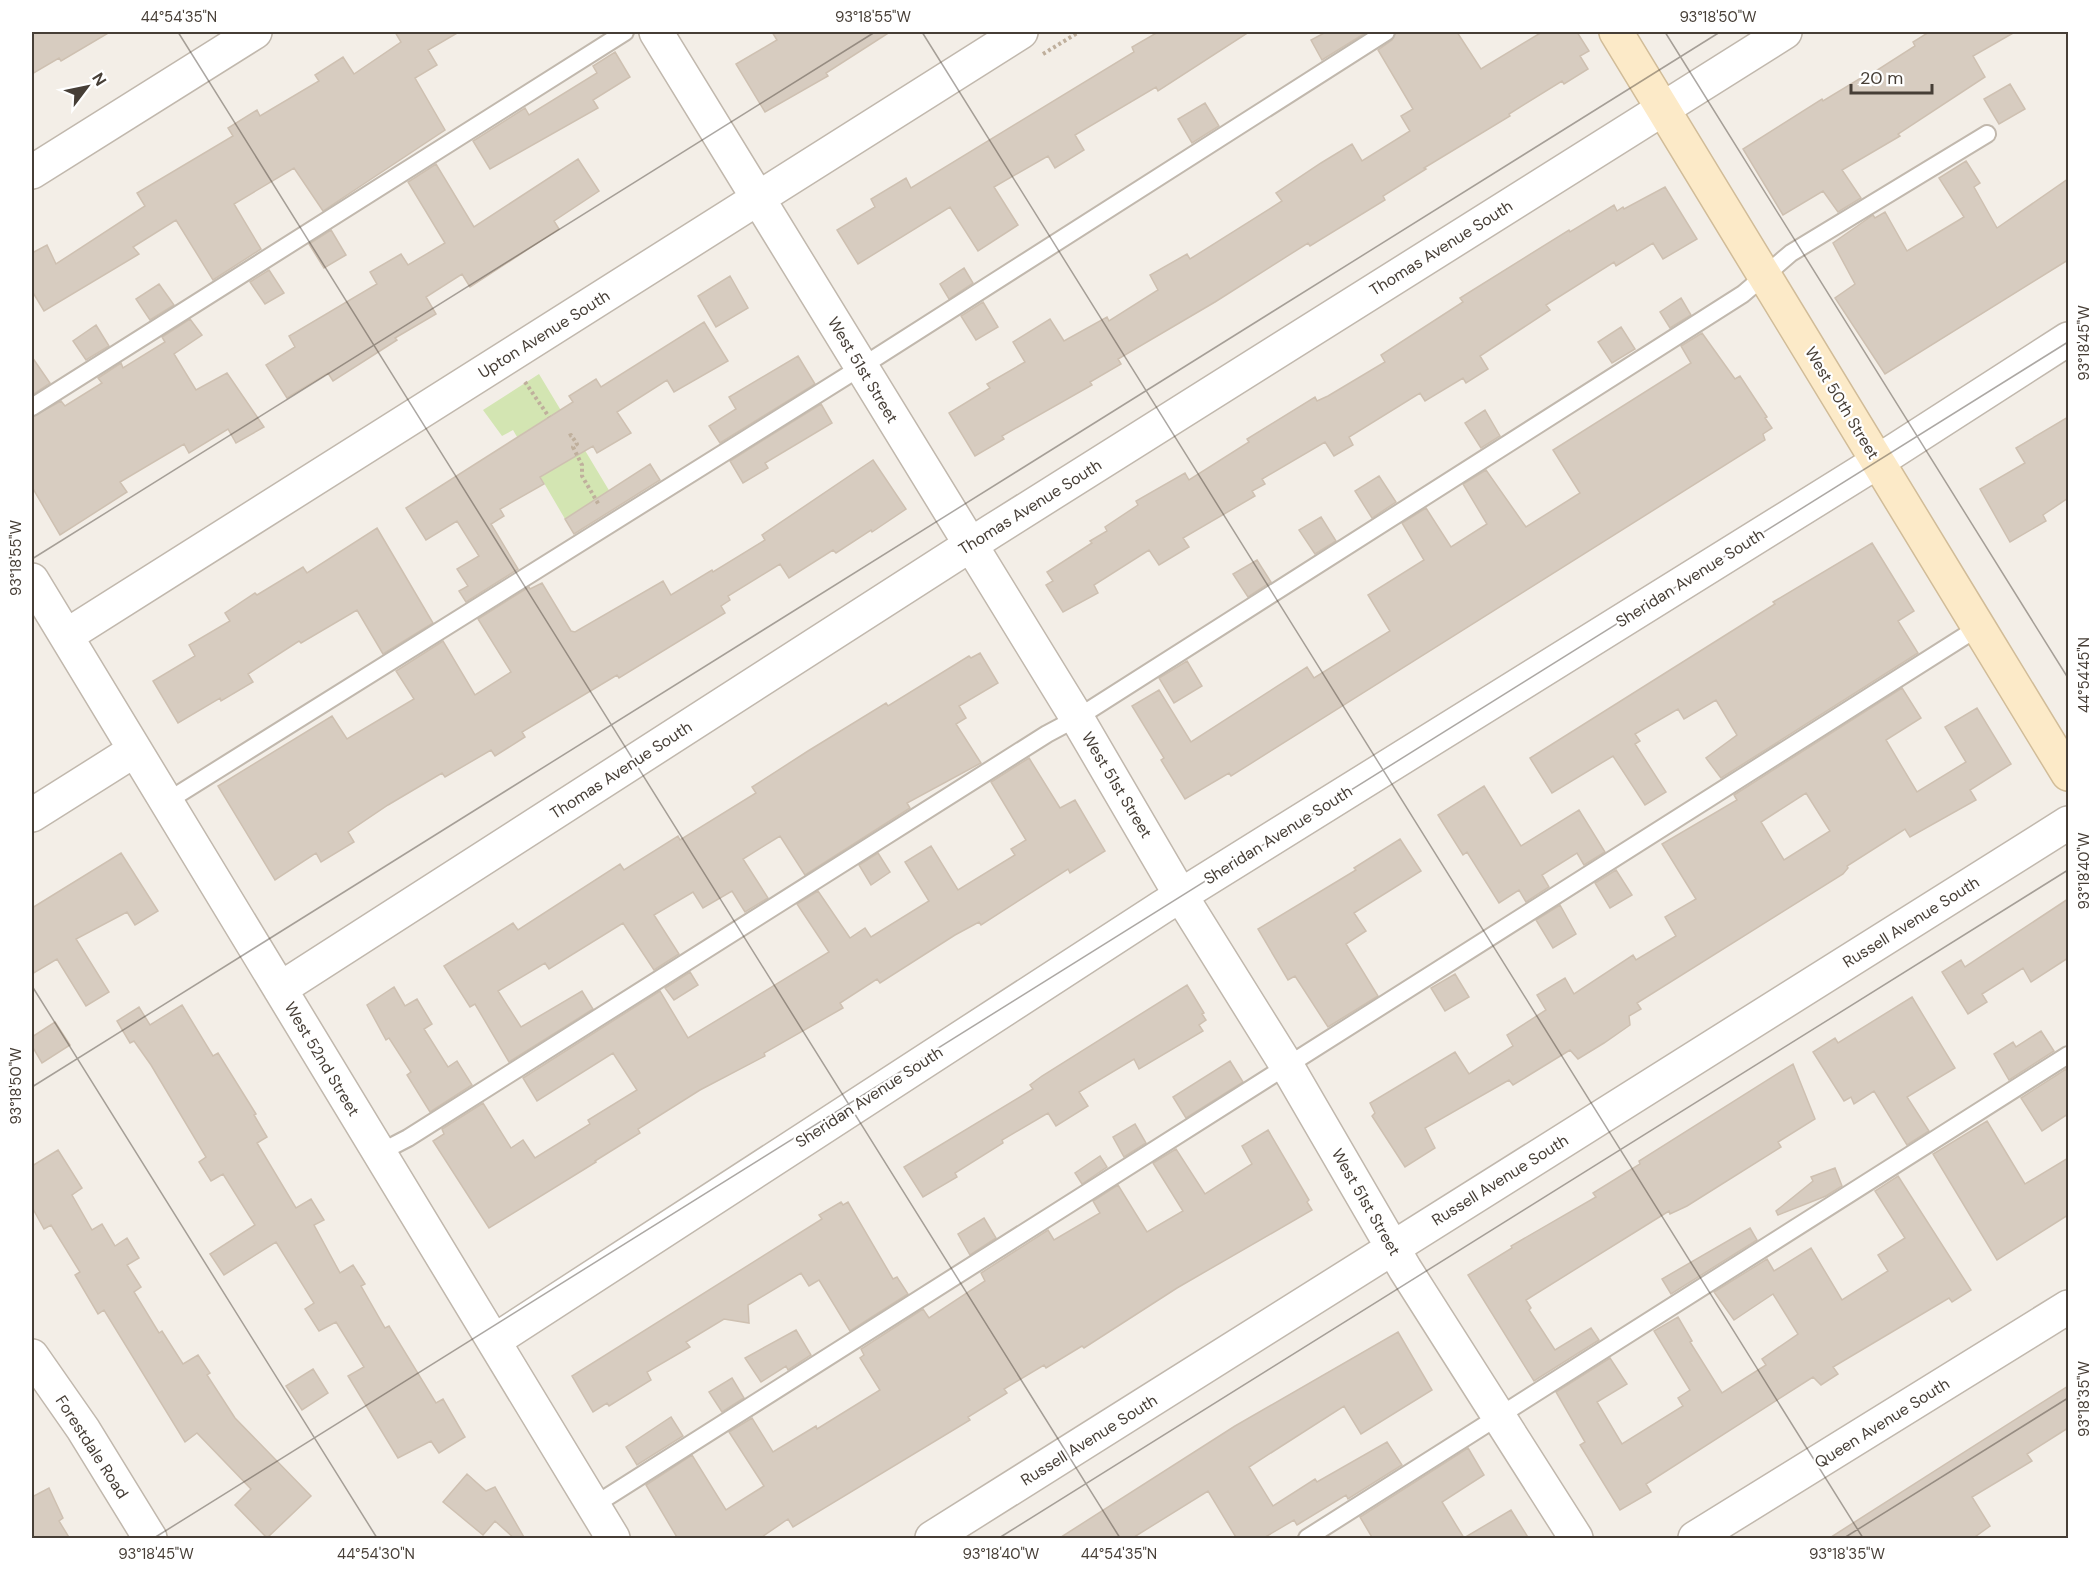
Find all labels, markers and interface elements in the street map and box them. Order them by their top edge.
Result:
text: 44°54'35"N [141,7,217,27]
text: 93°18'55"W [835,7,911,27]
text: 93°18'50"W [1679,7,1757,27]
north arrow [57,57,117,117]
scale bar [1851,57,1932,95]
text: 20 m [1860,66,1903,90]
text: N [87,69,111,90]
street label: Thomas Avenue South [1365,195,1517,301]
street label: Upton Avenue South [474,285,614,383]
text: 93°18'45"W [2074,305,2094,381]
street label: West 51st Street [823,313,903,427]
street label: West 50th Street [1800,343,1884,463]
street label: Thomas Avenue South [954,454,1106,560]
text: 93°18'55"W [6,520,26,596]
street label: Sheridan Avenue South [1612,524,1768,632]
text: 44°54'45"N [2074,637,2094,713]
street label: Thomas Avenue South [546,716,696,824]
street label: West 51st Street [1077,728,1157,842]
street label: Sheridan Avenue South [1200,781,1356,889]
text: 93°18'40"W [2074,832,2094,909]
street label: Russell Avenue South [1839,871,1983,973]
street label: West 52nd Street [280,998,364,1120]
street label: Sheridan Avenue South [791,1041,947,1153]
text: 93°18'50"W [6,1047,26,1125]
street label: Russell Avenue South [1428,1129,1572,1231]
street label: West 51st Street [1327,1145,1405,1259]
text: 93°18'35"W [2074,1361,2094,1437]
street label: Queen Avenue South [1811,1373,1953,1473]
street label: Russell Avenue South [1017,1389,1161,1491]
street label: Forestdale Road [51,1391,133,1503]
text: 93°18'45"W [118,1544,194,1564]
text: 44°54'30"N [337,1544,415,1564]
text: 93°18'40"W [963,1544,1040,1564]
text: 44°54'35"N [1081,1544,1157,1564]
text: 93°18'35"W [1809,1544,1885,1564]

